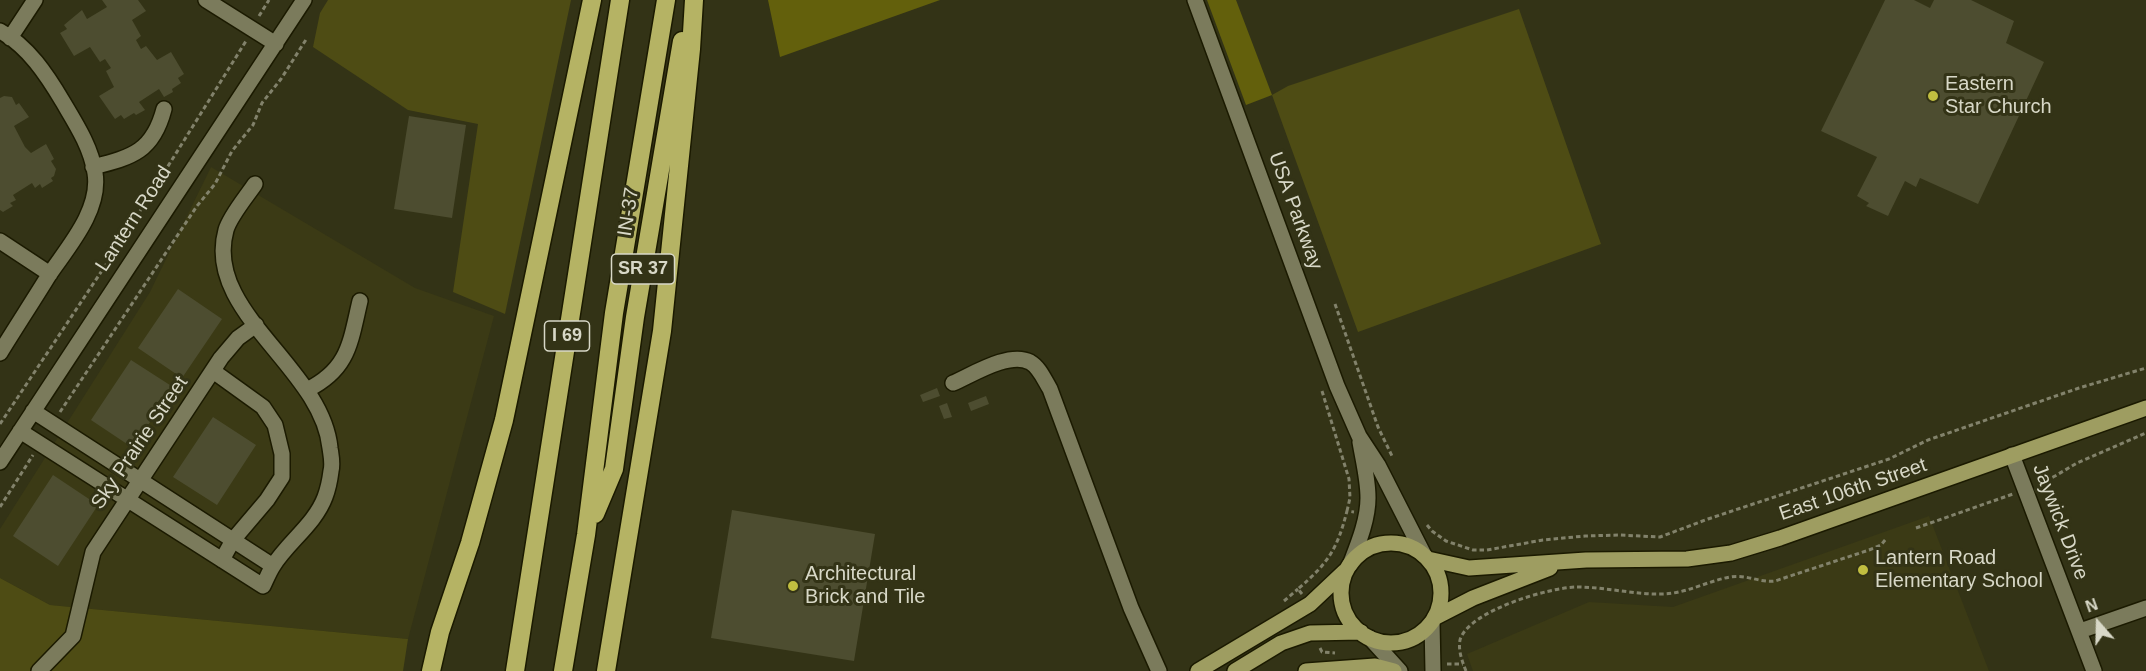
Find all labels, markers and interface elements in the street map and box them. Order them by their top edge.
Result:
place label: Eastern Star Church [1945,72,2052,119]
marker: Eastern Star Church [1926,89,1940,103]
street label: USA Parkway [1263,149,1327,273]
street label: Lantern Road [91,162,177,276]
street label: IN-37 [613,186,645,238]
road number: SR 37 [612,254,674,284]
road number: I 69 [544,321,590,351]
street label: Sky Prairie Street [87,372,193,514]
street label: East 106th Street [1776,453,1930,527]
street label: Jaywick Drive [2027,461,2093,583]
place label: Lantern Road Elementary School [1875,546,2043,593]
place label: Architectural Brick and Tile [805,562,925,609]
marker: Lantern Road Elementary School [1856,563,1870,577]
marker: Architectural Brick and Tile [786,579,800,593]
north arrow [2068,593,2128,653]
text: N [2083,596,2100,616]

